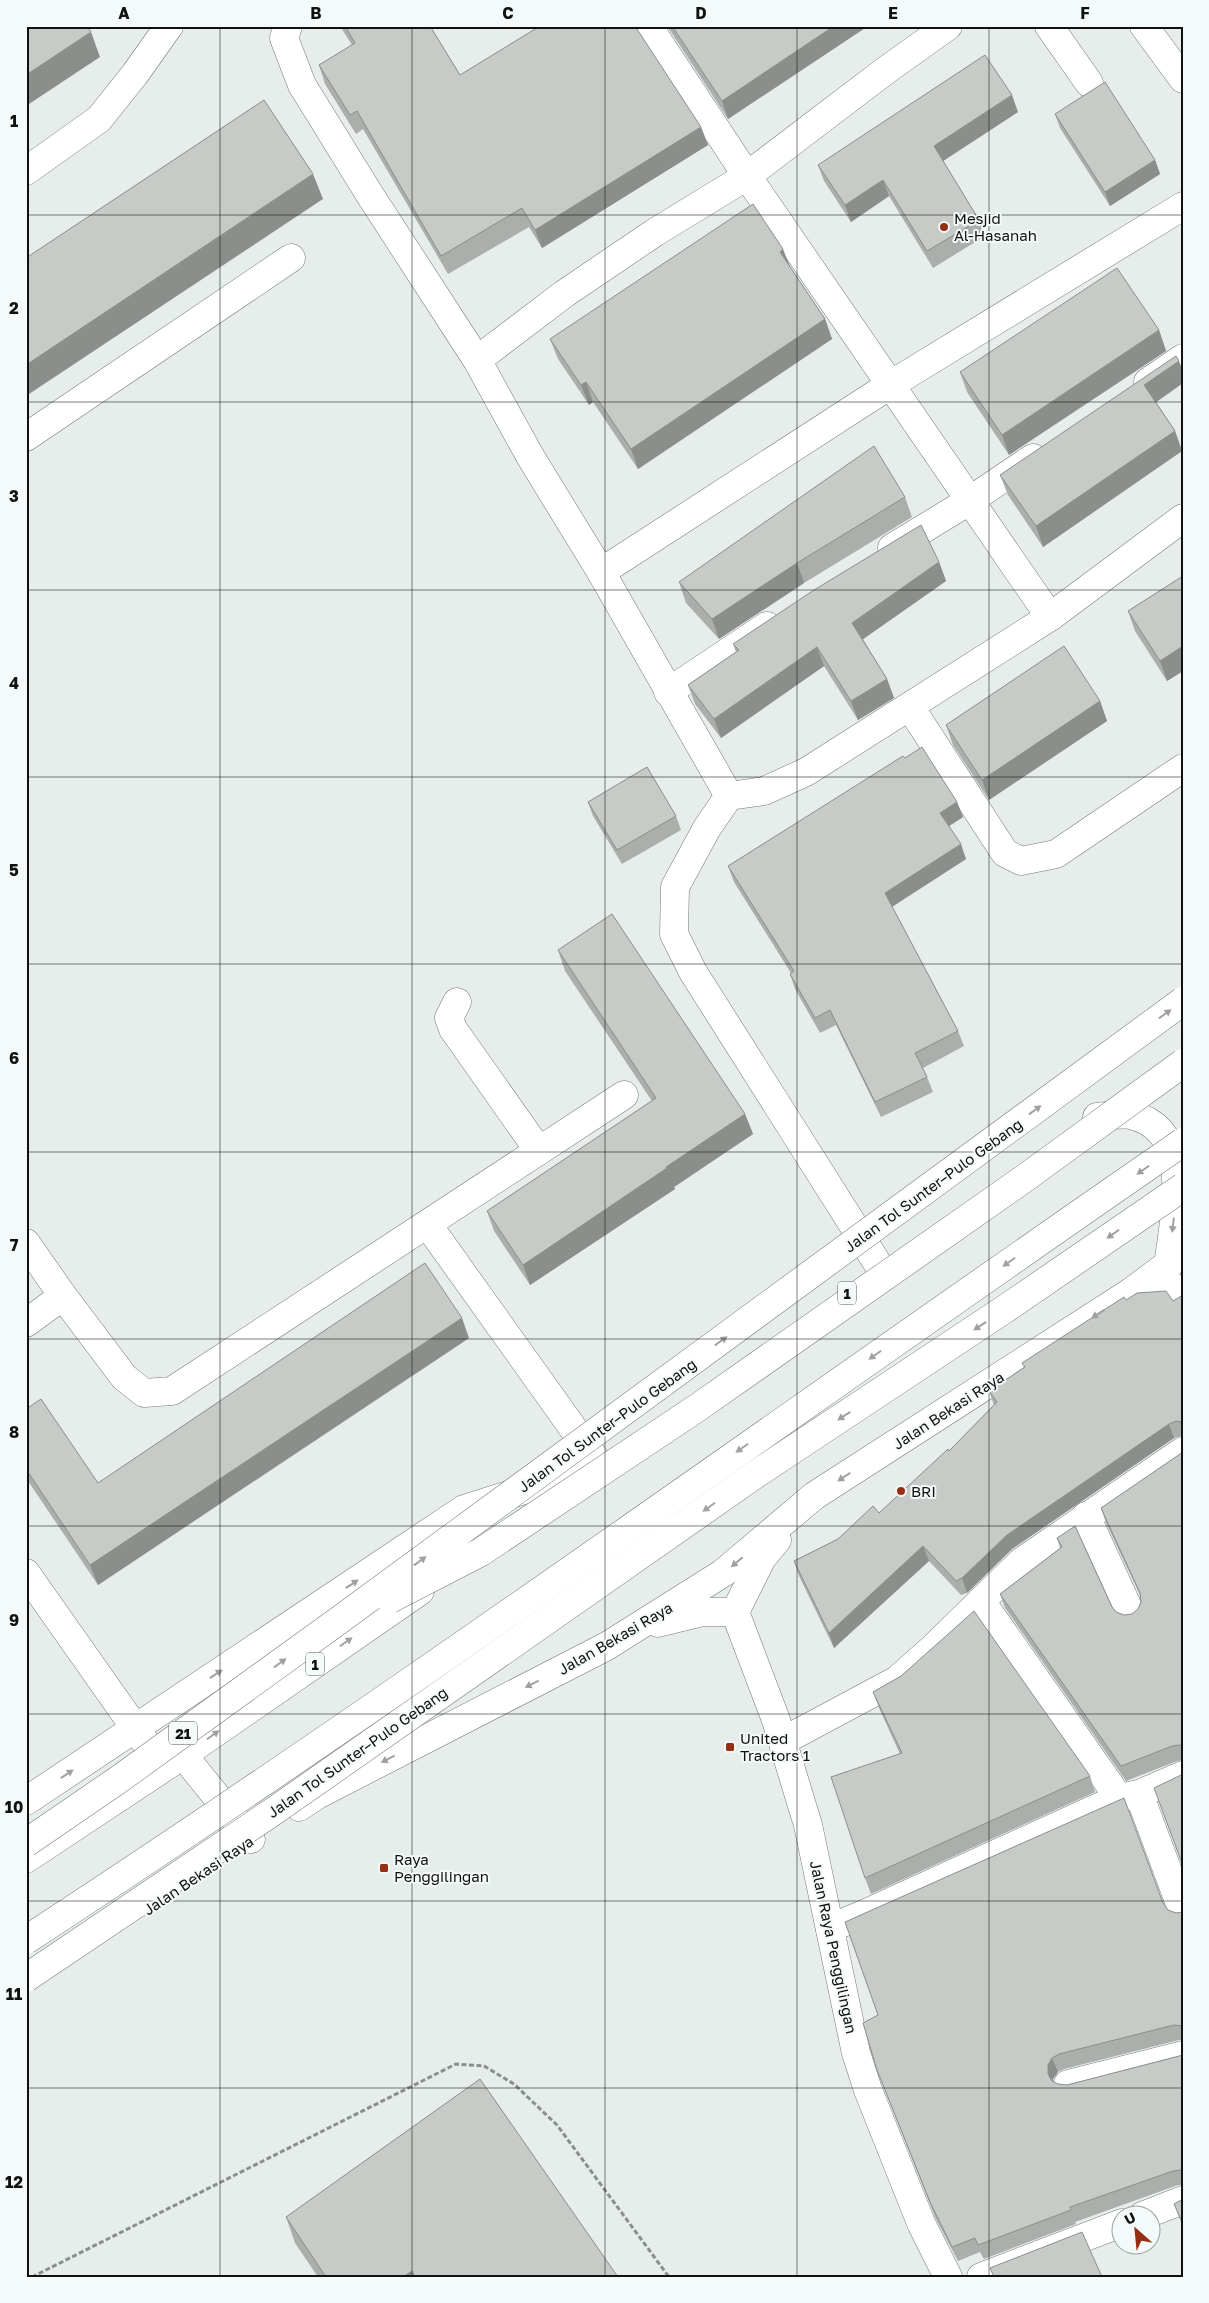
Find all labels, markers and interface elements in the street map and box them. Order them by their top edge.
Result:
text: A [118,3,130,23]
text: B [310,3,322,23]
text: C [502,3,514,23]
text: D [695,3,707,23]
text: E [888,3,898,23]
text: F [1080,3,1090,23]
text: 1 [10,111,18,131]
place label: Mesjid Al-Hasanah [954,209,1037,244]
marker: Mesjid Al-Hasanah [938,221,950,233]
text: 2 [9,298,19,318]
text: 3 [9,486,19,506]
text: 4 [9,673,19,693]
text: 5 [9,860,19,880]
one-way arrow [1158,1008,1171,1019]
text: 6 [9,1048,19,1068]
one-way arrow [1028,1105,1042,1115]
street label: Jalan Tol Sunter–Pulo Gebang [840,1114,1026,1256]
one-way arrow [1136,1165,1149,1175]
one-way arrow [1169,1217,1177,1233]
one-way arrow [1106,1229,1120,1239]
text: 7 [10,1235,19,1255]
one-way arrow [1002,1257,1016,1267]
road number: 1 [838,1282,856,1305]
one-way arrow [1091,1309,1105,1318]
one-way arrow [973,1321,986,1331]
one-way arrow [714,1336,727,1346]
one-way arrow [869,1350,882,1360]
street label: Jalan Tol Sunter–Pulo Gebang [514,1354,700,1496]
street label: Jalan Bekasi Raya [889,1367,1007,1453]
one-way arrow [837,1411,851,1421]
text: 8 [9,1422,19,1442]
one-way arrow [736,1443,749,1453]
one-way arrow [837,1472,850,1482]
place label: BRI [911,1482,936,1500]
marker: BRI [895,1485,907,1497]
one-way arrow [702,1502,716,1512]
one-way arrow [413,1556,426,1567]
one-way arrow [731,1556,744,1567]
one-way arrow [345,1579,358,1589]
street label: Jalan Bekasi Raya [555,1598,675,1678]
text: 9 [9,1610,19,1630]
one-way arrow [339,1637,353,1647]
road number: 1 [306,1652,324,1676]
one-way arrow [274,1658,287,1668]
one-way arrow [210,1669,223,1679]
one-way arrow [525,1680,539,1688]
street label: Jalan Tol Sunter–Pulo Gebang [264,1683,450,1821]
road number: 21 [169,1722,197,1745]
place label: United Tractors 1 [740,1729,810,1764]
one-way arrow [206,1730,219,1740]
marker: United Tractors 1 [724,1741,736,1753]
one-way arrow [380,1755,395,1763]
one-way arrow [60,1769,73,1779]
text: 10 [5,1797,23,1817]
street label: Jalan Bekasi Raya [140,1831,256,1919]
place label: Raya Penggilingan [394,1850,489,1885]
street label: Jalan Raya Penggilingan [807,1859,861,2035]
marker: Raya Penggilingan [378,1862,390,1874]
text: 11 [6,1984,22,2004]
text: 12 [5,2172,23,2192]
north arrow [1112,2206,1162,2256]
text: U [1121,2208,1138,2228]

